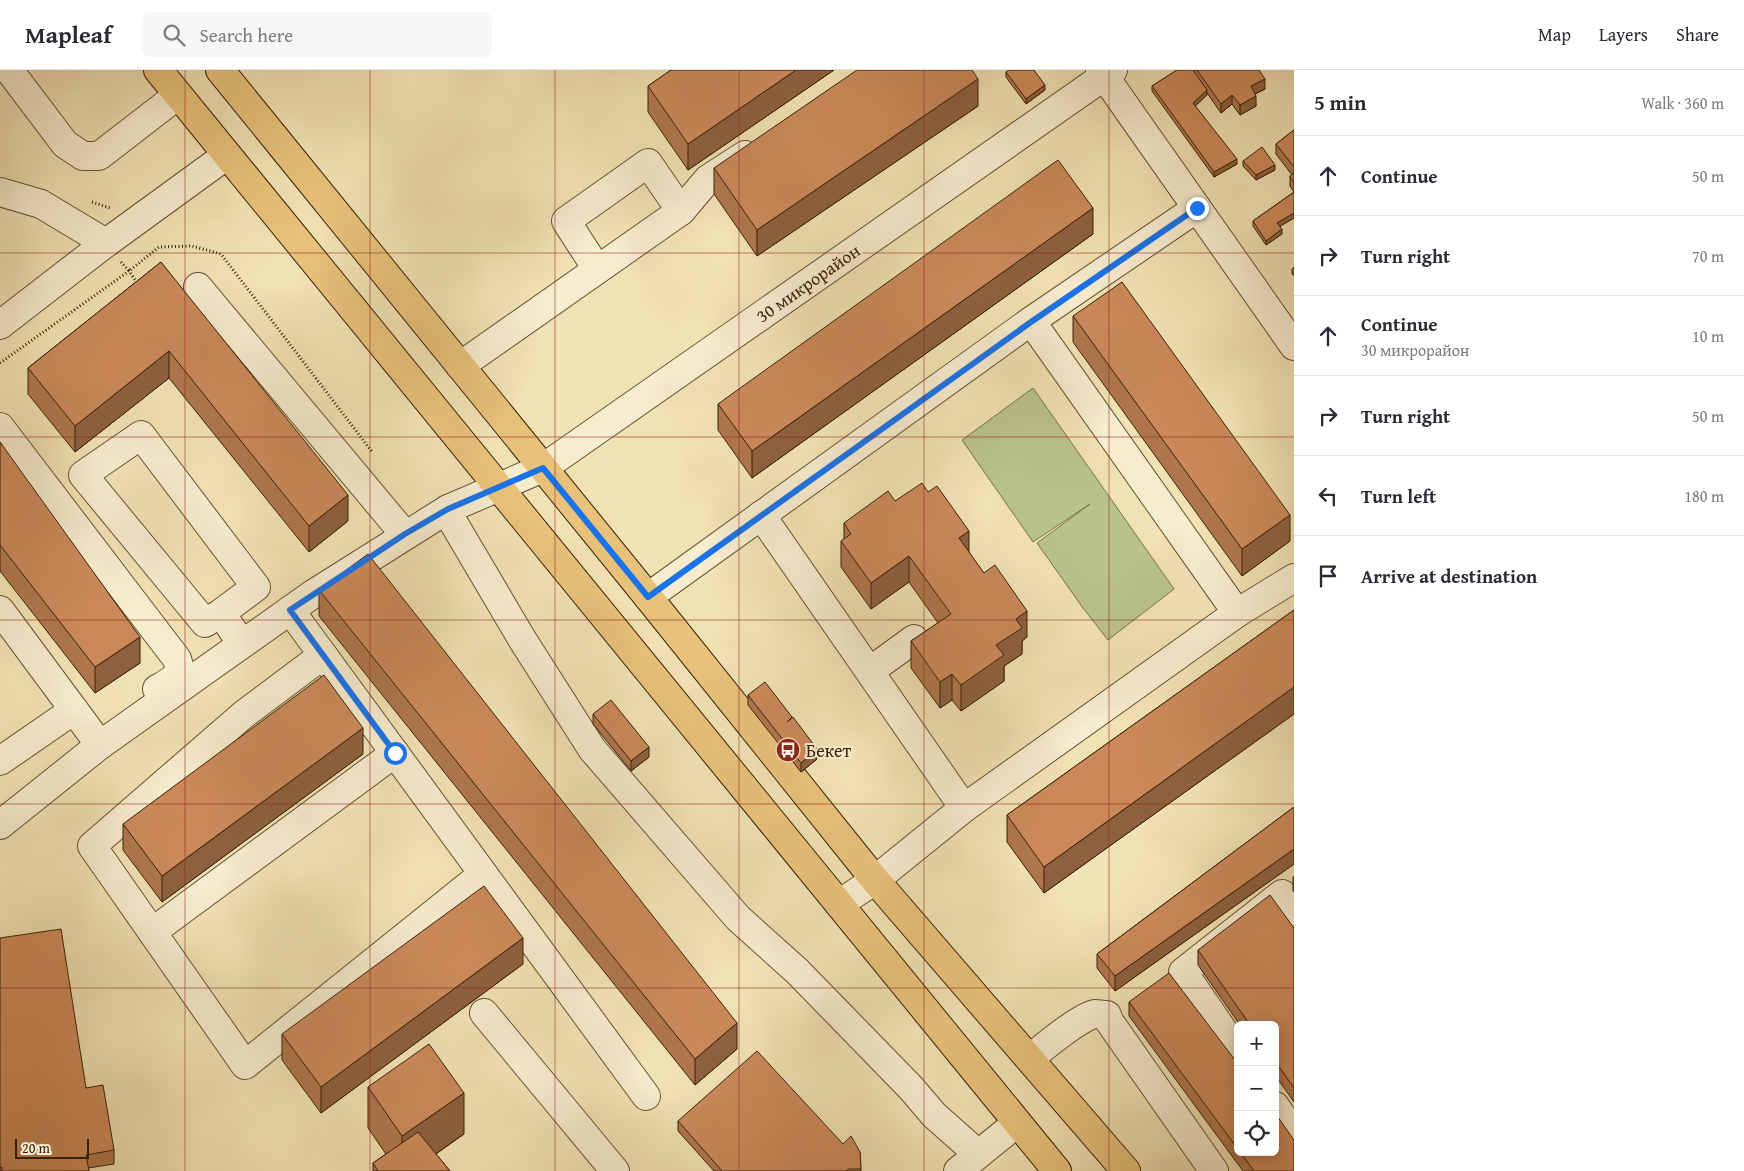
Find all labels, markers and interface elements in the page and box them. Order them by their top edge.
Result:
search box [142,12,492,57]
text: Mapleaf [25,17,112,52]
icon: search [160,21,188,49]
text: Search here [200,21,293,49]
text: Map [1538,21,1571,48]
text: Layers [1599,21,1648,48]
text: Share [1676,21,1719,48]
text: 5 min [1314,87,1366,118]
text: Walk · 360 m [1641,91,1724,115]
icon: ahead [1314,162,1342,190]
text: Continue [1361,162,1438,190]
text: 50 m [1692,164,1724,188]
route end [1186,197,1209,220]
street label: 30 микрорайон [750,237,866,329]
icon: right [1314,242,1342,270]
text: Turn right [1361,242,1450,270]
text: 70 m [1692,244,1724,268]
text: Continue [1361,310,1438,338]
icon: ahead [1314,322,1342,350]
text: 10 m [1692,324,1724,348]
text: 30 микрорайон [1361,338,1469,362]
icon: right [1314,402,1342,430]
text: Turn right [1361,402,1450,430]
text: 50 m [1692,404,1724,428]
icon: left [1314,482,1342,510]
text: Turn left [1361,482,1436,510]
text: 180 m [1684,484,1724,508]
icon: arrive [1314,562,1342,590]
text: Arrive at destination [1361,562,1537,590]
bus stop icon: Бекет [775,737,801,763]
place label: Бекет [806,737,852,764]
route start [384,742,407,765]
map controls [1234,1021,1279,1156]
button: + [1234,1021,1279,1066]
button: − [1234,1066,1279,1111]
button: locate [1234,1111,1279,1156]
scale bar [15,1136,89,1159]
text: 20 m [22,1138,50,1158]

